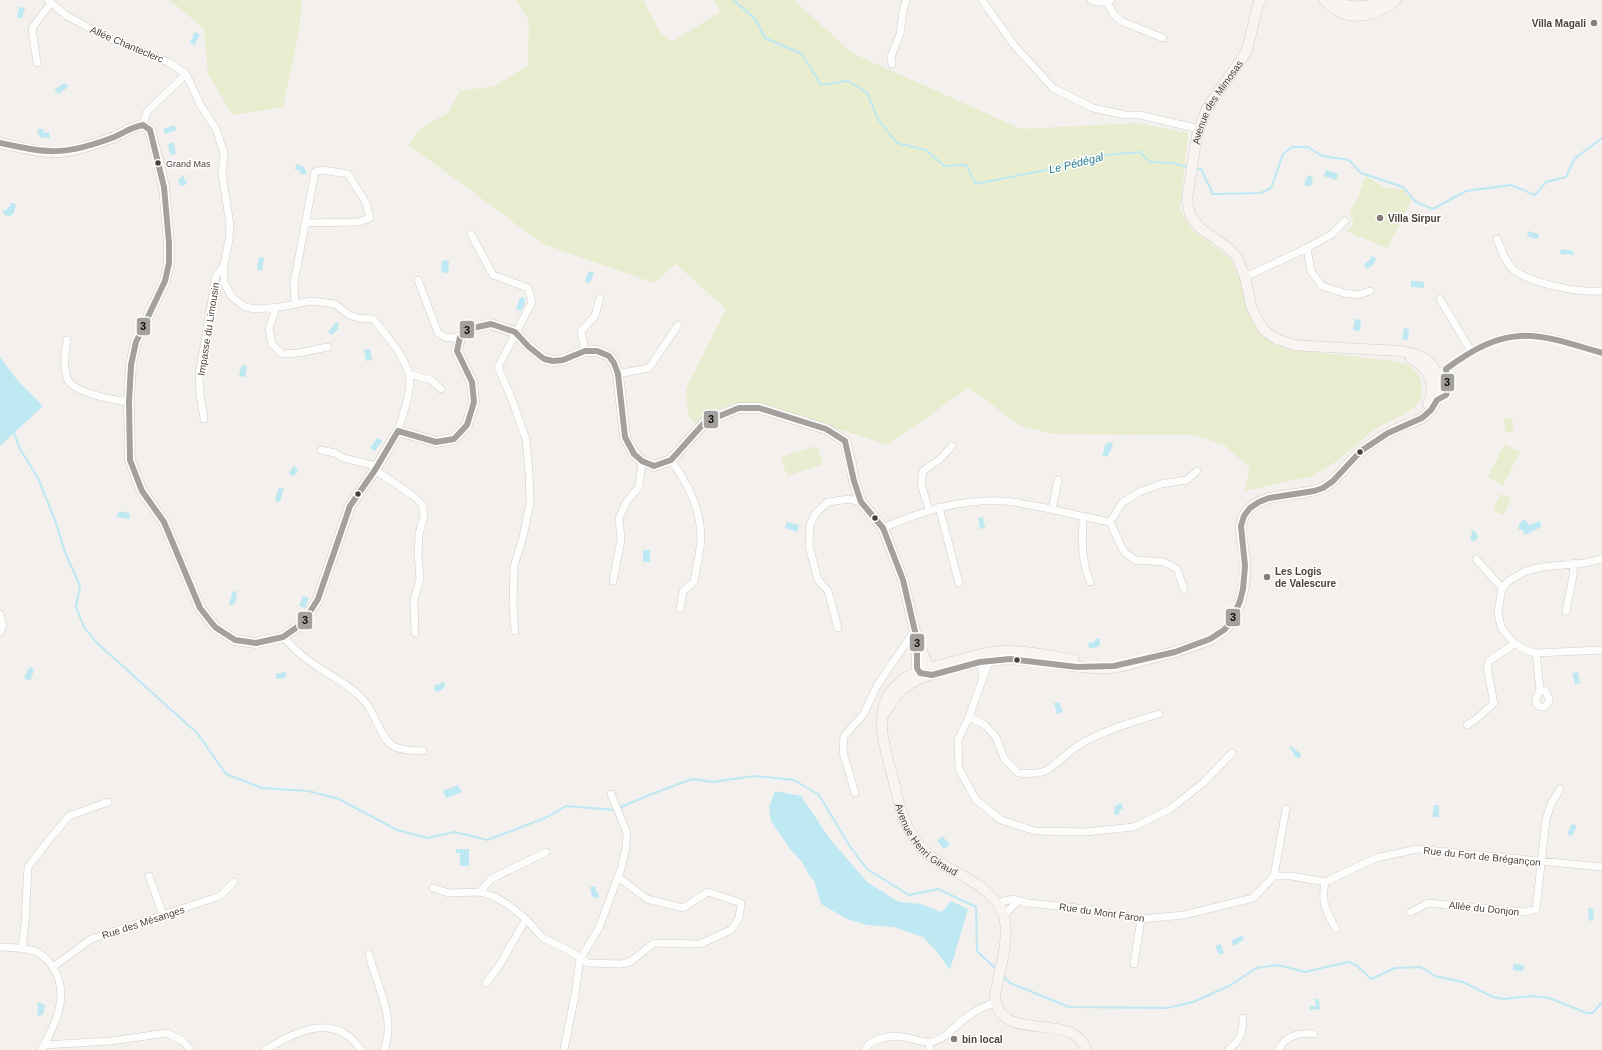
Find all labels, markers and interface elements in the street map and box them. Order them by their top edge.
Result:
place label: Villa Magali [1532,18,1586,29]
marker: Villa Magali [1589,18,1599,28]
street label: Allée Chanteclerc [89,24,165,65]
street label: Avenue des Mimosas [1191,58,1245,145]
water label: Le Pédégal [1048,150,1105,176]
marker: Grand Mas [153,158,163,168]
place label: Grand Mas [166,159,211,169]
marker: Villa Sirpur [1375,213,1385,223]
place label: Villa Sirpur [1388,213,1441,224]
street label: Impasse du Limousin [196,282,221,377]
line badge: 3 [136,317,151,336]
text: 3 [140,320,146,332]
line badge: 3 [459,320,475,339]
text: 3 [464,324,470,336]
line badge: 3 [1440,373,1455,392]
text: 3 [1444,376,1450,388]
line badge: 3 [703,410,719,429]
text: 3 [708,413,714,425]
unlabelled marker [1355,447,1365,457]
unlabelled marker [353,489,363,499]
unlabelled marker [870,513,880,523]
place label: Les Logis de Valescure [1275,566,1337,589]
marker: Les Logis de Valescure [1262,572,1272,582]
line badge: 3 [1225,608,1241,627]
line badge: 3 [297,611,313,630]
text: 3 [1230,611,1236,623]
text: 3 [302,614,308,626]
line badge: 3 [909,633,925,652]
text: 3 [914,637,920,649]
unlabelled marker [1012,655,1022,665]
street label: Avenue Henri Giraud [893,802,959,878]
street label: Rue du Fort de Brégançon [1423,845,1541,868]
street label: Allée du Donjon [1448,899,1520,918]
street label: Rue du Mont Faron [1058,901,1145,924]
street label: Rue des Mésanges [100,904,186,941]
marker: bin local [949,1034,959,1044]
place label: bin local [962,1034,1003,1045]

